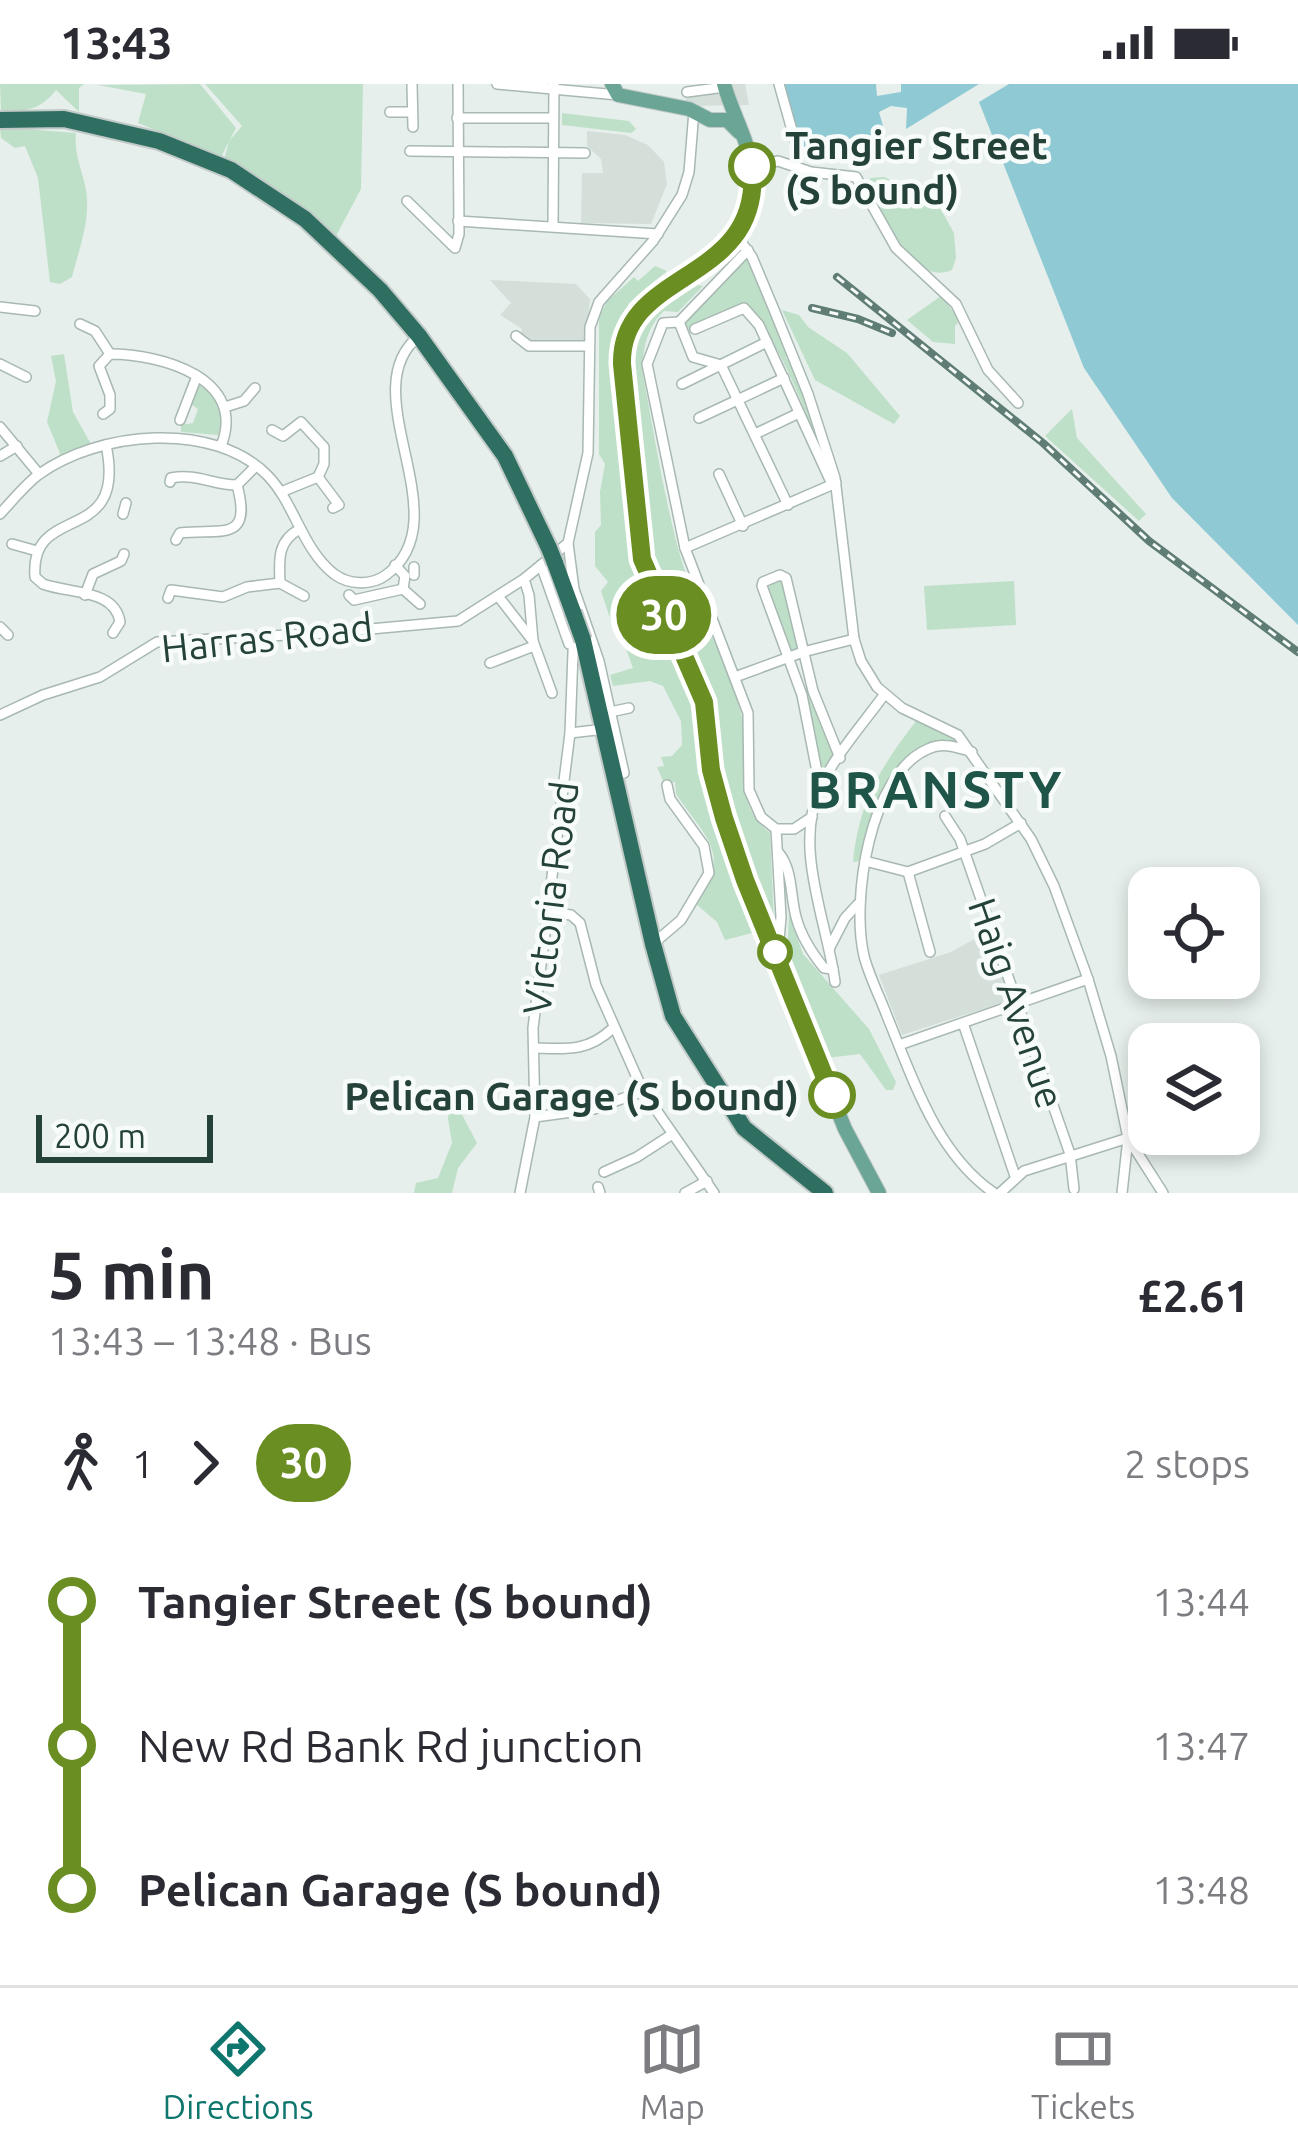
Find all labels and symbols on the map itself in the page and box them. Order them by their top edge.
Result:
place label: Tangier Street (S bound) [785,123,1048,212]
marker: Tangier Street (S bound) [730,144,774,188]
line badge: 30 [610,576,718,654]
street label: Harras Road [159,605,375,669]
district label: BRANSTY [808,760,1064,818]
street label: Victoria Road [514,779,586,1017]
street label: Haig Avenue [961,892,1073,1114]
unlabelled marker [759,936,791,968]
marker: Pelican Garage (S bound) [810,1073,854,1117]
place label: Pelican Garage (S bound) [344,1074,799,1118]
scale bar [36,1109,213,1162]

